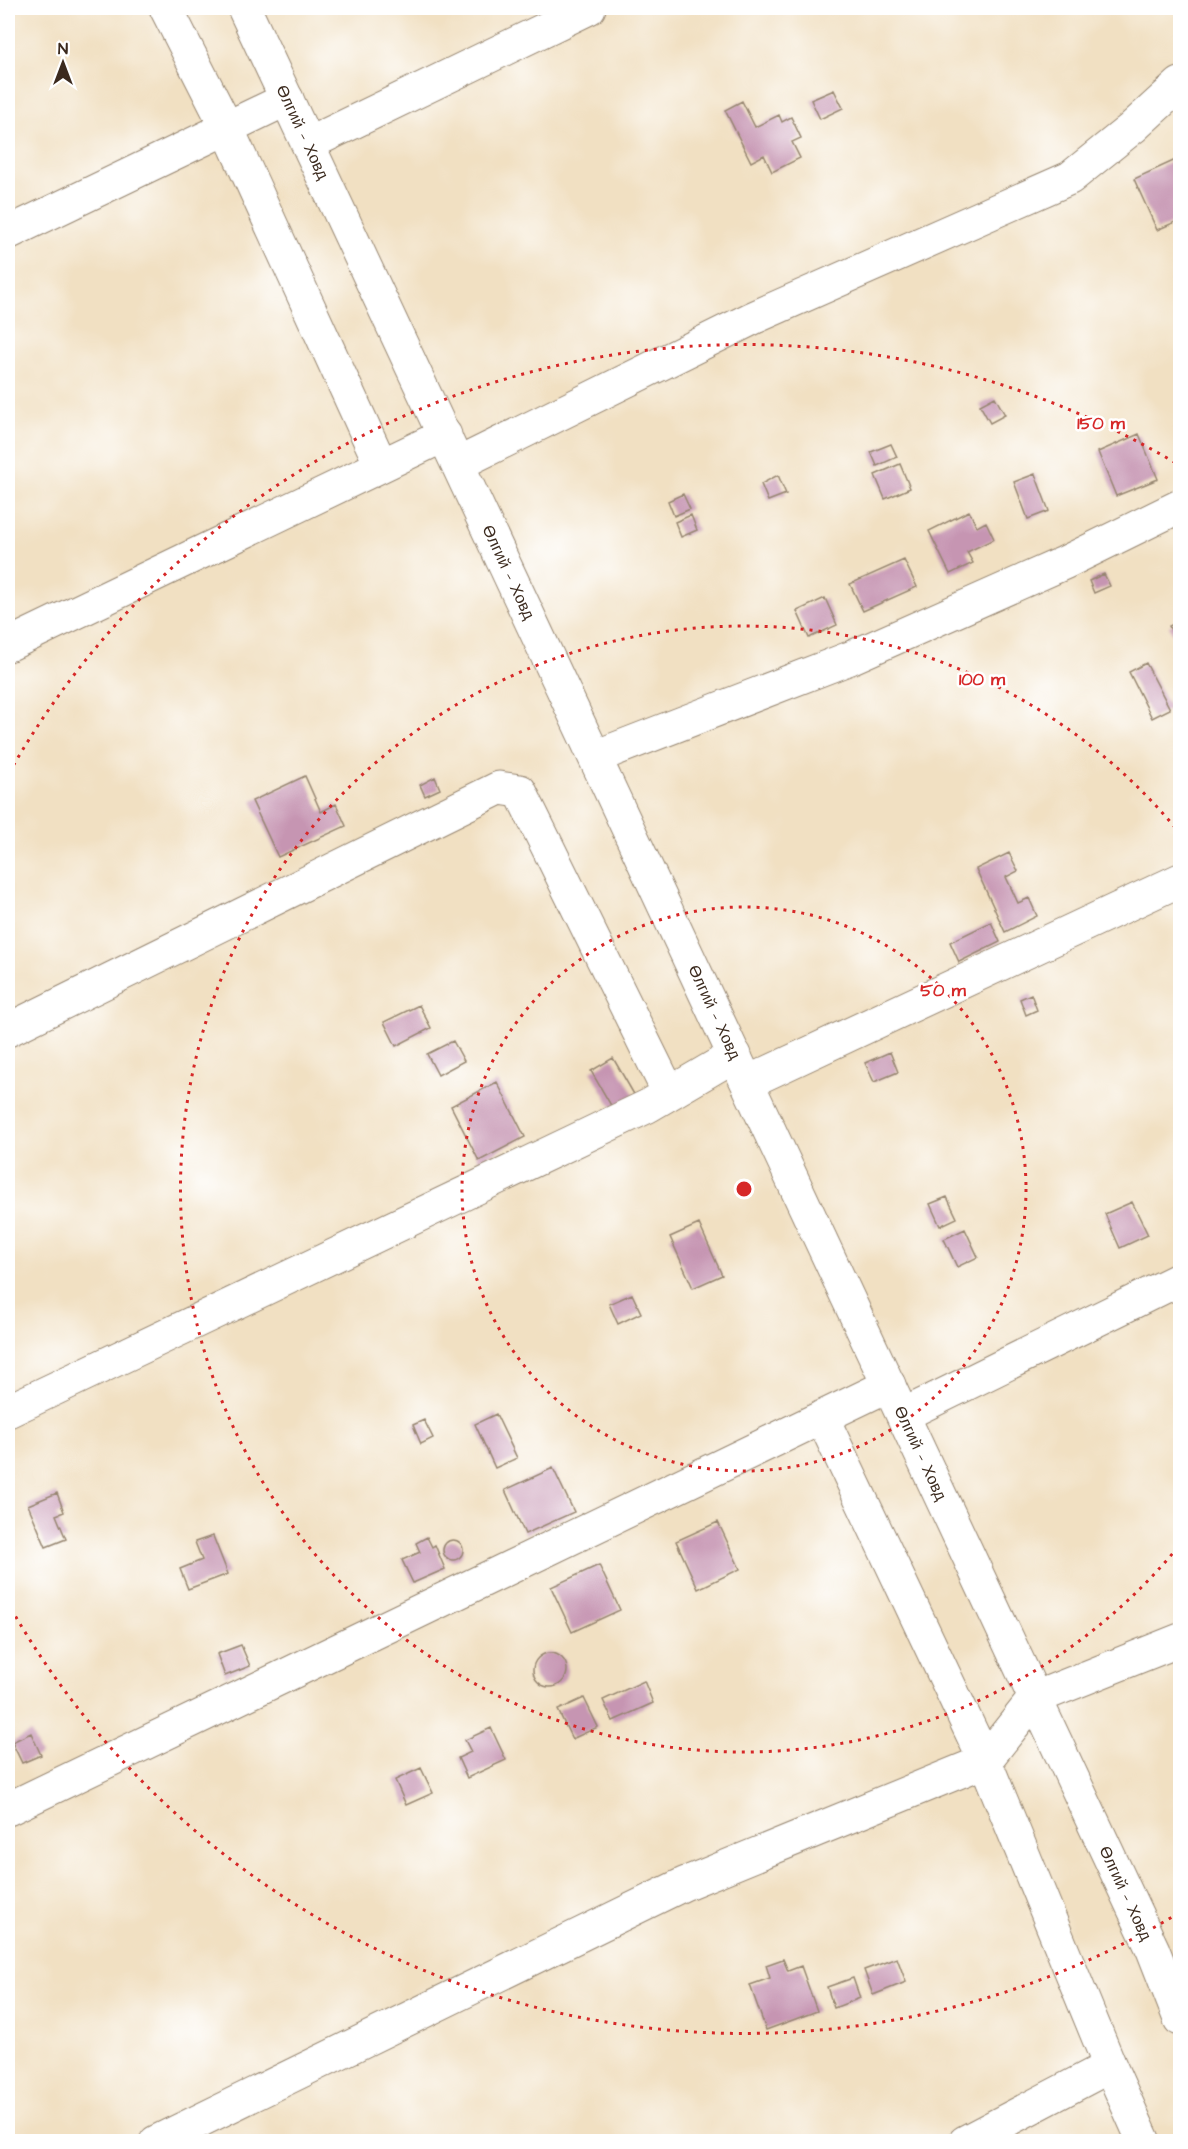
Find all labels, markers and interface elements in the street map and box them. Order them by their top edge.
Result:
north arrow [33,33,93,93]
text: N [58,38,68,60]
street label: Өлгий — Ховд [271,82,334,184]
text: 150 m [1077,411,1126,436]
street label: Өлгий — Ховд [477,522,540,624]
text: 100 m [959,667,1006,692]
street label: Өлгий — Ховд [683,962,746,1064]
text: 50 m [920,978,967,1003]
centre of rings [734,1179,754,1199]
street label: Өлгий — Ховд [889,1403,952,1505]
street label: Өлгий — Ховд [1094,1843,1157,1945]

